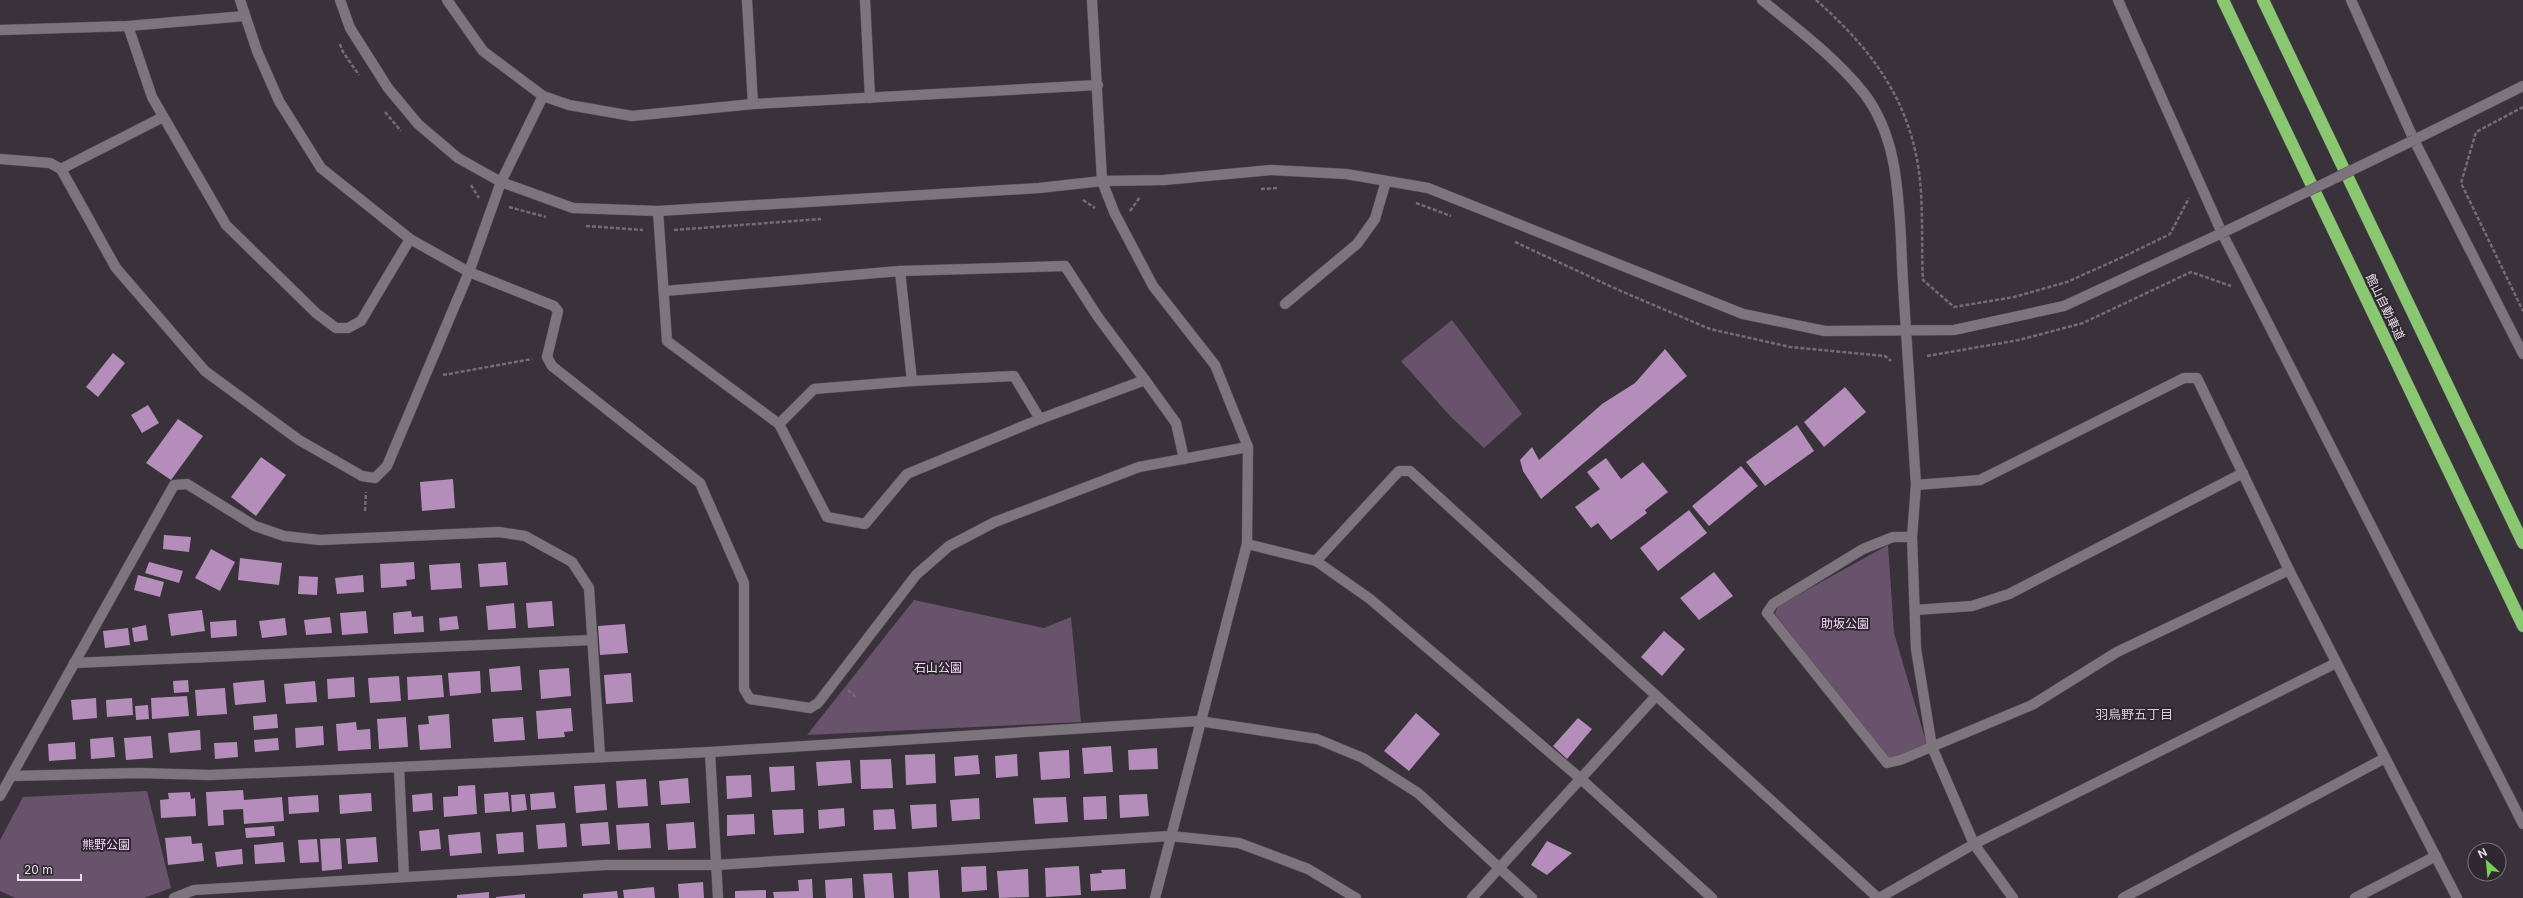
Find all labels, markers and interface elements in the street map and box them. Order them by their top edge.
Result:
street label: 館山自動車道 [2363,271,2408,342]
park label: 助坂公園 [1821,616,1869,631]
park label: 石山公園 [914,660,962,675]
district label: 羽鳥野五丁目 [2095,706,2173,722]
park label: 熊野公園 [82,837,130,852]
north arrow [2467,842,2507,882]
text: N [2476,845,2489,861]
scale bar [18,856,81,882]
text: 20 m [24,862,53,877]

